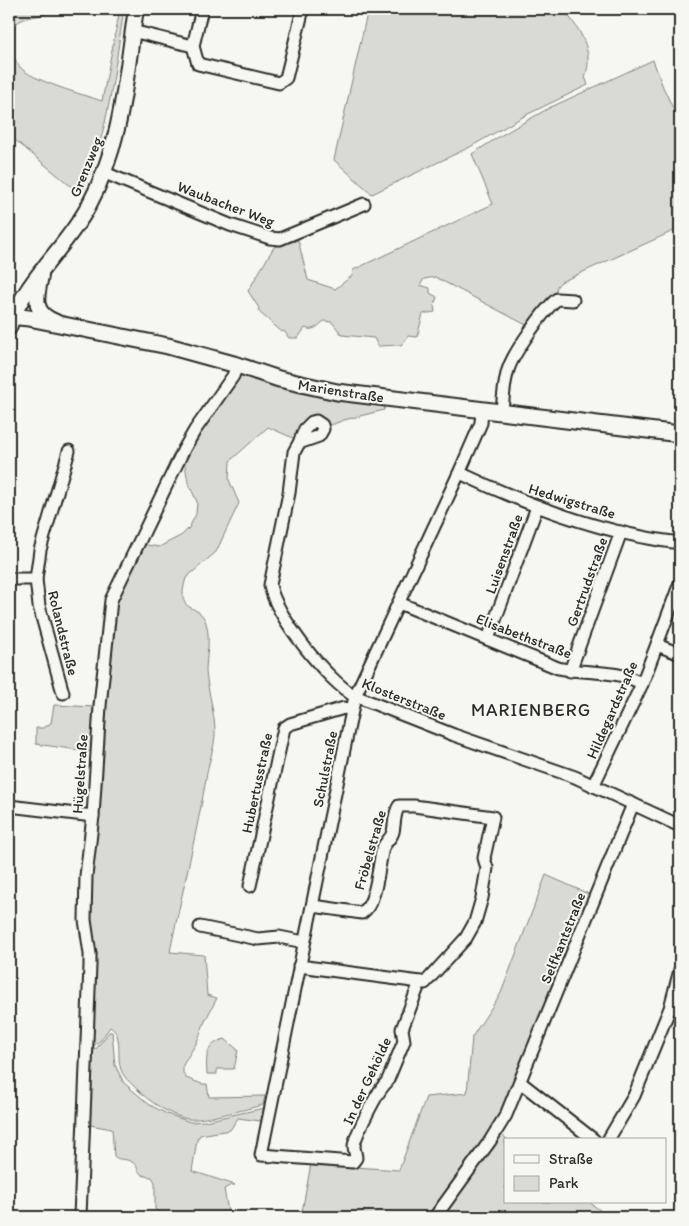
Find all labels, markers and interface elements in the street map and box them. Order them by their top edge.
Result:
street label: Grenzweg [66,134,106,200]
street label: Waubacher Weg [175,177,278,231]
street label: Marienstraße [297,375,385,407]
street label: Hedwigstraße [526,479,618,523]
street label: Luisenstraße [481,512,527,596]
street label: Gertrudstraße [562,535,612,629]
street label: Rolandstraße [44,589,82,677]
street label: Elisabethstraße [474,610,574,662]
street label: Hildegardstraße [582,658,642,762]
street label: Klosterstraße [359,674,449,724]
district label: MARIENBERG [471,699,591,721]
street label: Schulstraße [309,729,341,809]
street label: Hubertusstraße [238,731,276,835]
street label: Hügelstraße [68,734,92,814]
street label: Fröbelstraße [350,808,390,892]
street label: Selfkantstraße [537,890,589,986]
street label: In der Gehölde [339,1034,395,1128]
legend [504,1138,666,1204]
text: Straße [549,1150,593,1168]
text: Park [549,1174,579,1192]

